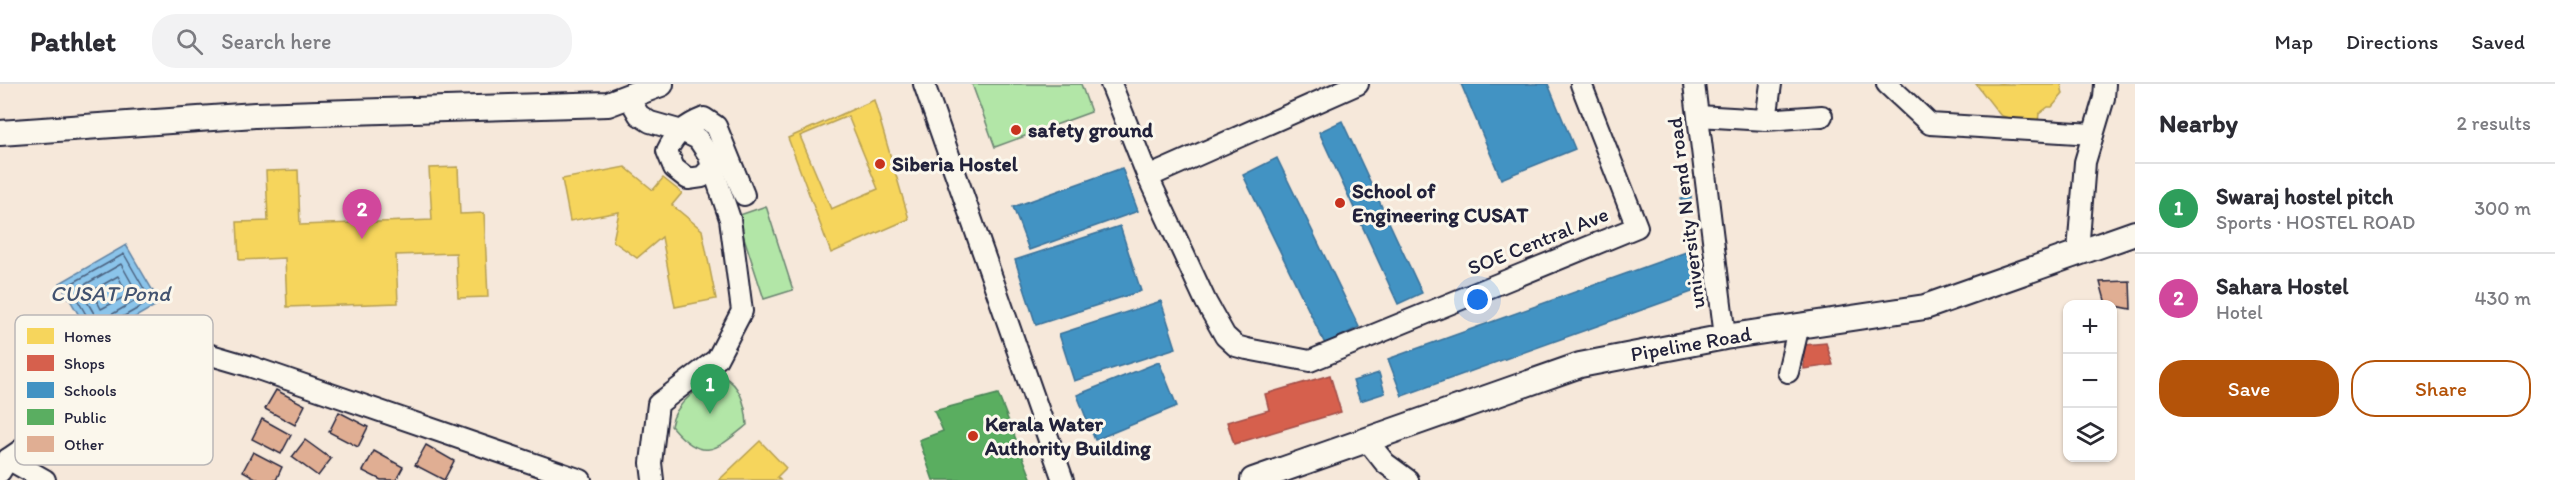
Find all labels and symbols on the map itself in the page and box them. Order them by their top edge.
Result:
street label: university N end road [1661,116,1710,310]
place label: safety ground [1028,117,1154,143]
marker: safety ground [1009,123,1023,137]
place label: Siberia Hostel [892,151,1019,176]
marker: Siberia Hostel [873,157,887,171]
place label: School of Engineering CUSAT [1352,178,1528,228]
pin: 2 [342,190,382,239]
marker: School of Engineering CUSAT [1333,196,1347,210]
street label: SOE Central Ave [1464,201,1612,280]
water label: CUSAT Pond [50,280,172,307]
your location [1463,285,1492,314]
legend [15,315,213,465]
street label: Pipeline Road [1629,321,1754,366]
text: Homes [64,327,111,346]
text: Shops [64,354,105,373]
pin: 1 [690,364,730,414]
text: Schools [64,381,117,400]
text: Public [64,408,106,427]
place label: Kerala Water Authority Building [984,411,1152,461]
marker: Kerala Water Authority Building [966,429,980,443]
text: Other [64,435,104,454]

